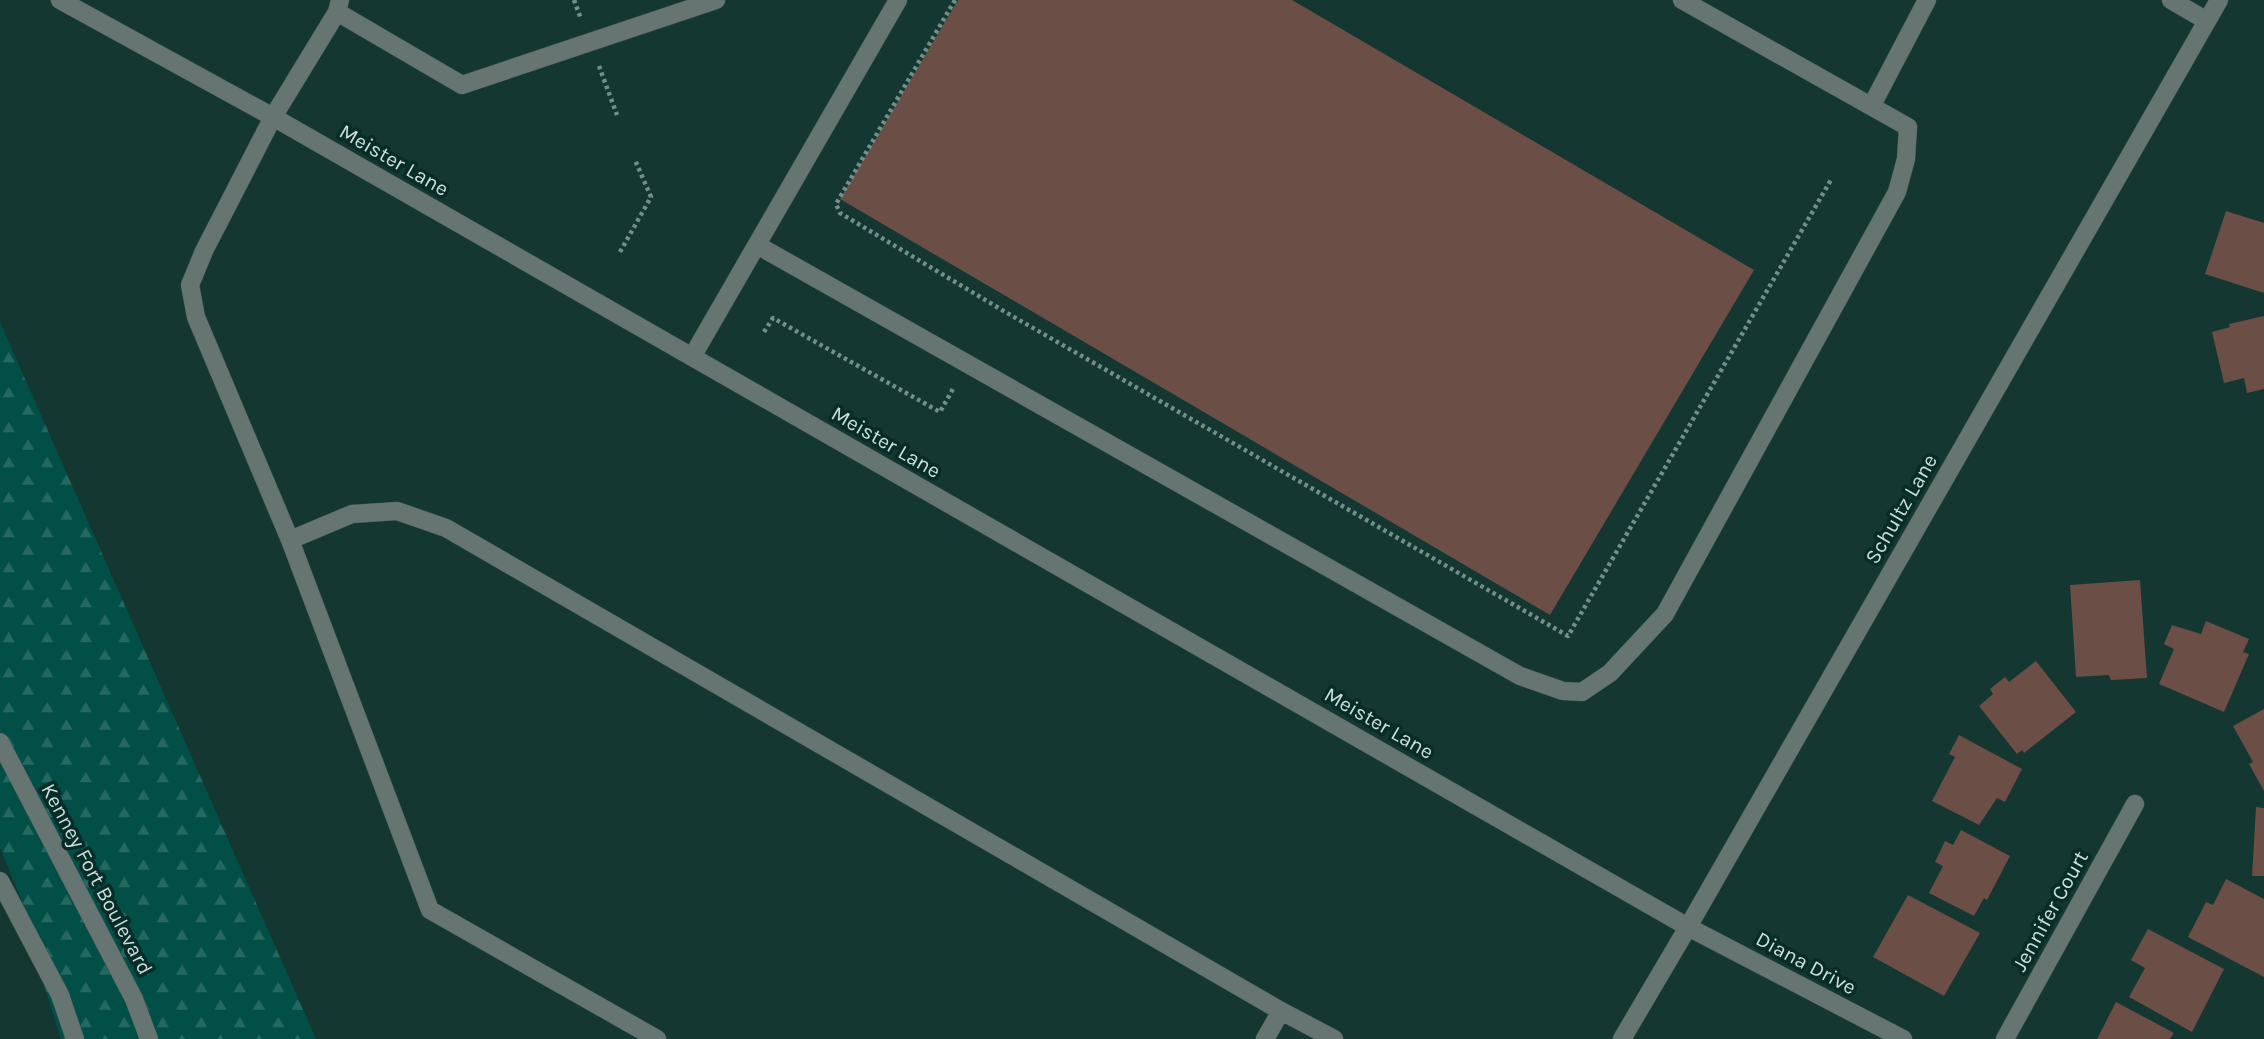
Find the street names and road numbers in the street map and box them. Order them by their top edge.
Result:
street label: Meister Lane [335,119,453,201]
street label: Meister Lane [827,401,945,483]
street label: Schultz Lane [1860,450,1942,568]
street label: Meister Lane [1320,682,1438,764]
street label: Kenney Fort Boulevard [36,779,158,979]
street label: Jennifer Court [2007,847,2093,975]
street label: Diana Drive [1752,927,1860,999]

